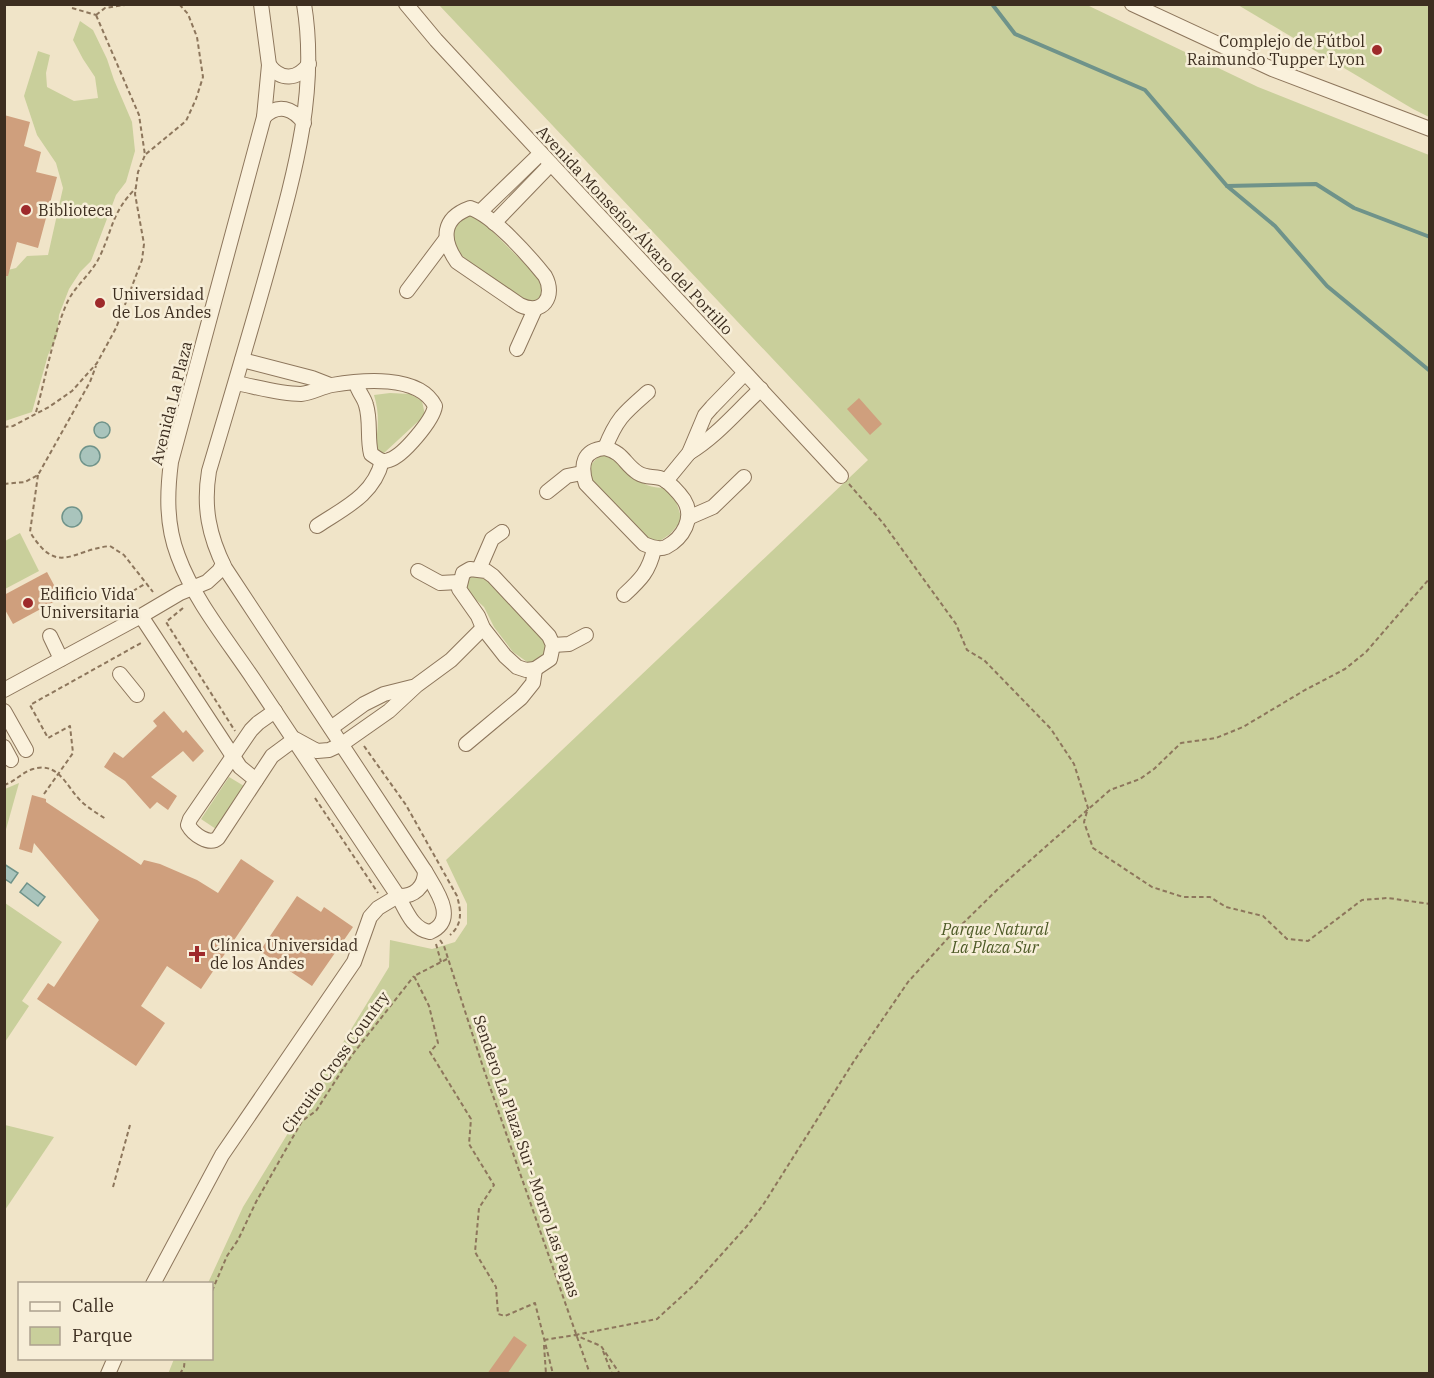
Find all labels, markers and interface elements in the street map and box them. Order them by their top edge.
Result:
place label: Complejo de Fútbol Raimundo Tupper Lyon [1187,31,1365,69]
marker: Complejo de Fútbol Raimundo Tupper Lyon [1370,43,1384,57]
street label: Avenida Monseñor Álvaro del Portillo [532,120,738,339]
place label: Biblioteca [38,200,114,220]
marker: Biblioteca [19,203,33,217]
place label: Universidad de Los Andes [112,284,211,322]
marker: Universidad de Los Andes [93,296,107,310]
street label: Avenida La Plaza [146,339,196,467]
place label: Edificio Vida Universitaria [40,584,139,622]
marker: Edificio Vida Universitaria [21,596,35,610]
park label: Parque Natural La Plaza Sur [941,919,1049,957]
place label: Clínica Universidad de los Andes [210,935,359,973]
marker: Clínica Universidad de los Andes [188,945,206,963]
street label: Circuito Cross Country [277,987,394,1137]
street label: Sendero La Plaza Sur - Morro Las Papas [469,1012,585,1300]
legend [18,1282,213,1360]
text: Calle [72,1294,114,1317]
text: Parque [72,1324,132,1347]

